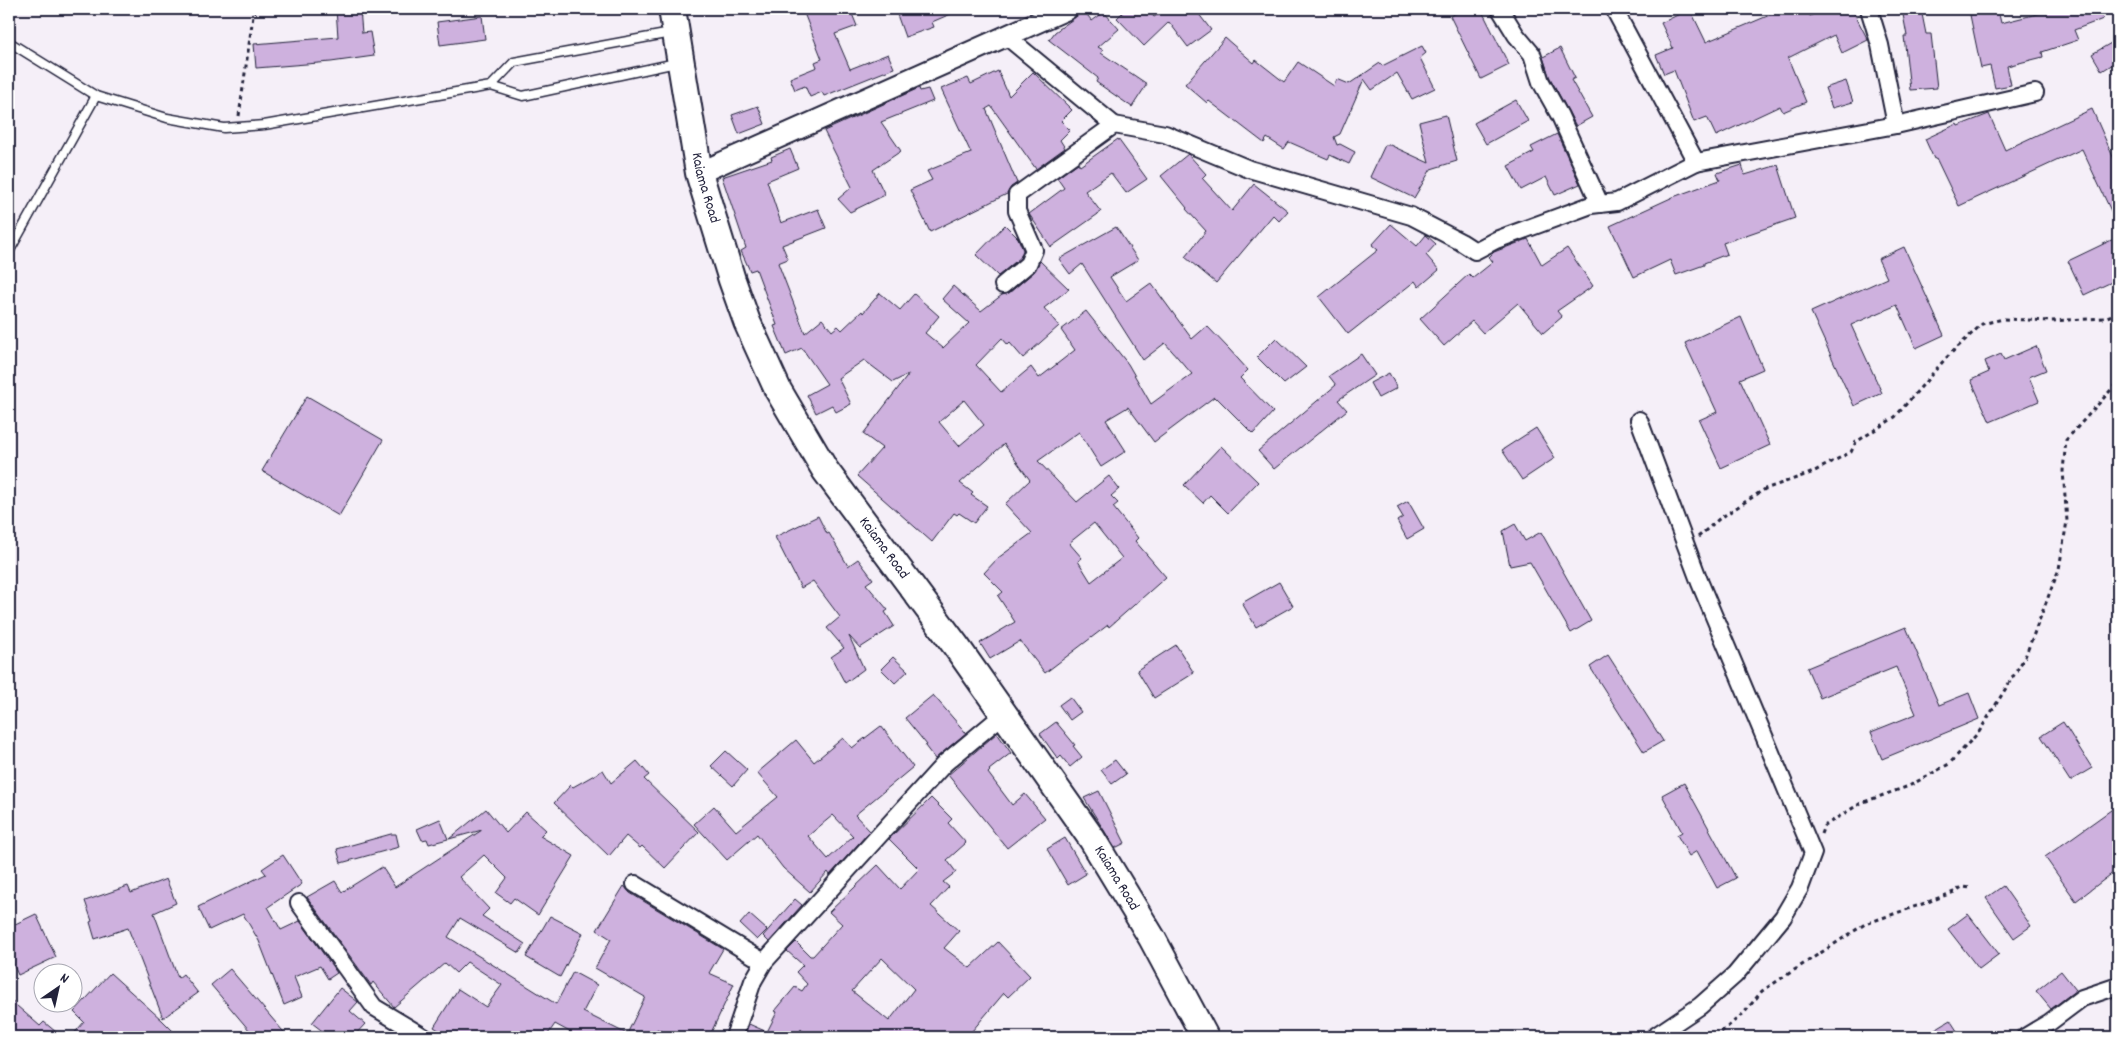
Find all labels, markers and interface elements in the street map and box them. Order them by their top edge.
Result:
street label: Kaiama Road [685,151,725,226]
street label: Kaiama Road [853,513,914,584]
street label: Kaiama Road [1088,842,1144,915]
north arrow [32,964,82,1014]
text: N [56,969,73,989]

